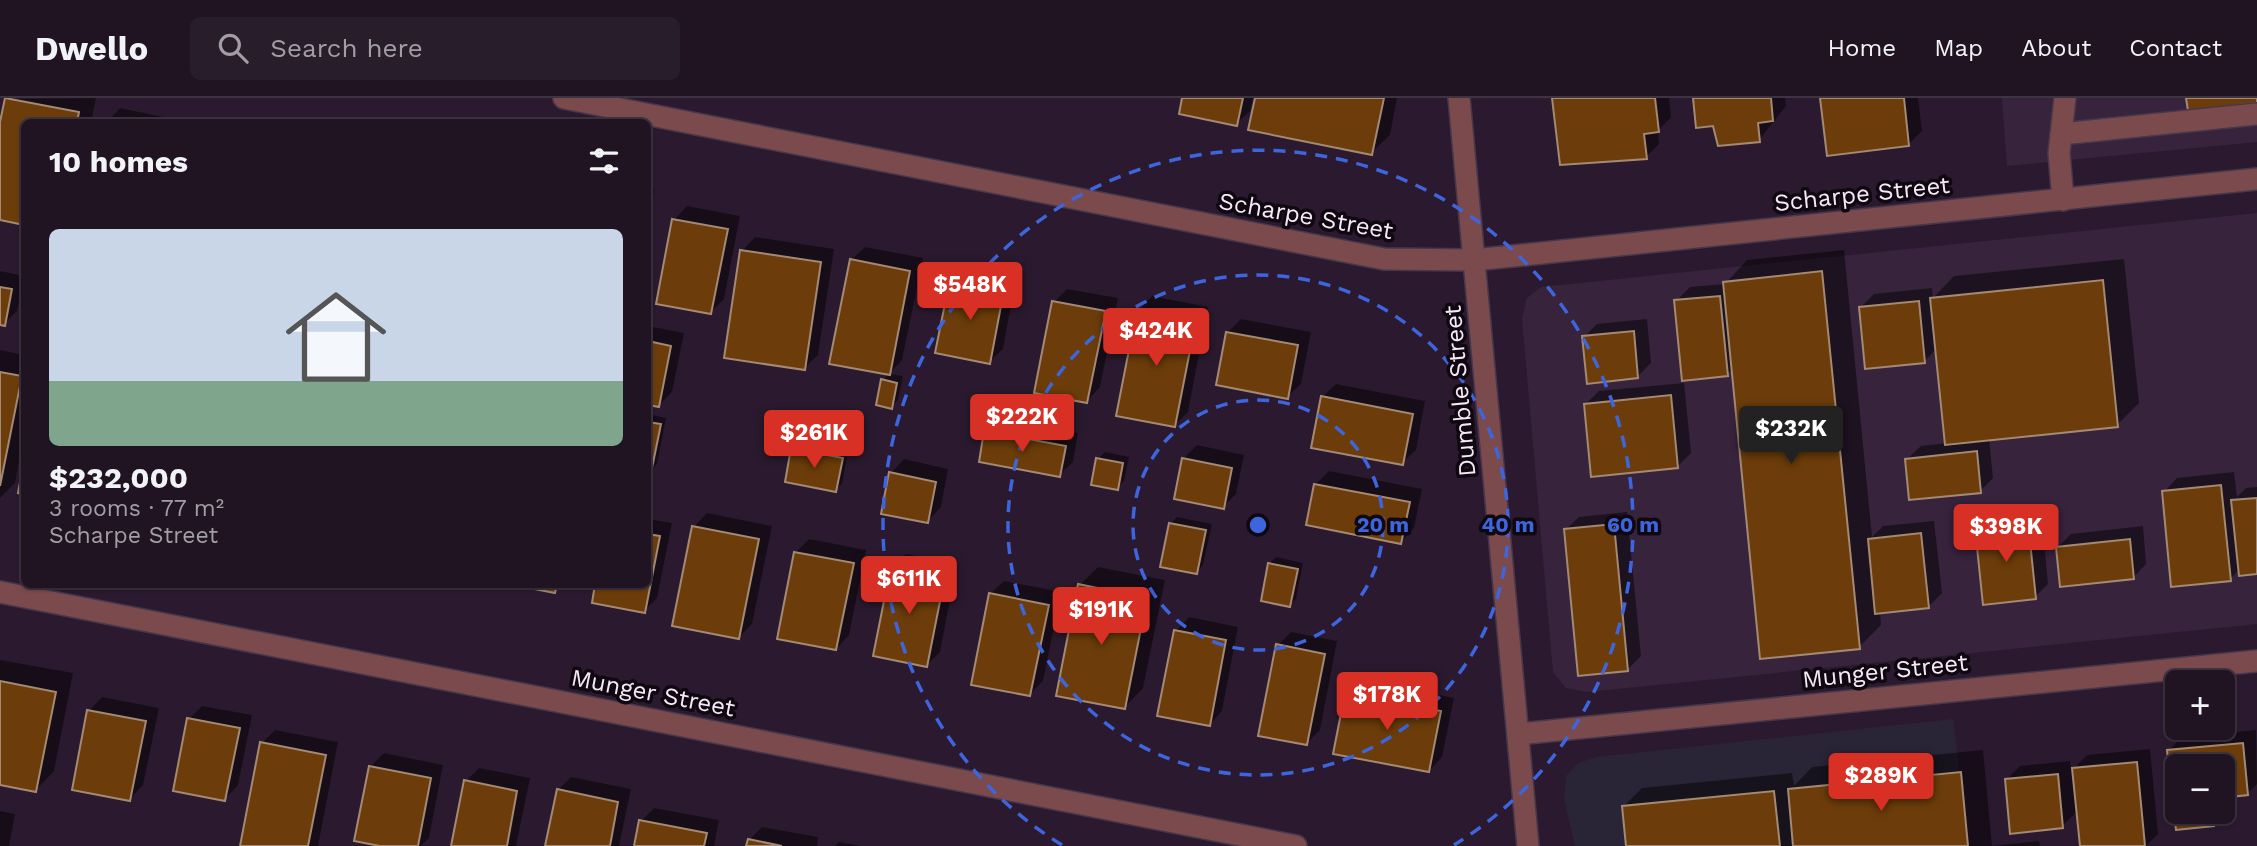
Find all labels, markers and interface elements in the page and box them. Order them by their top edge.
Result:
search box [190,17,680,80]
text: Dwello [35,29,148,68]
icon: search [214,29,252,67]
text: Search here [270,33,423,63]
text: Home [1828,34,1896,62]
text: Map [1934,34,1983,62]
text: About [2021,34,2091,62]
text: Contact [2129,34,2222,62]
icon: filters [585,142,623,180]
text: 10 homes [49,144,188,179]
street label: Scharpe Street [1773,171,1951,217]
street label: Scharpe Street [1217,187,1395,245]
pin: $548K [921,262,1019,322]
text: $548K [933,271,1007,298]
icon: home [273,274,399,400]
street label: Dumble Street [1439,304,1481,478]
pin: $424K [1107,308,1205,368]
text: $424K [1119,317,1193,344]
pin: $222K [973,394,1071,454]
text: $222K [986,403,1058,430]
pin: $232K [1742,406,1840,466]
pin: $261K [765,410,863,470]
text: $232K [1755,415,1827,442]
text: $261K [780,419,848,446]
text: $232,000 [49,460,188,495]
text: 3 rooms · 77 m² [49,495,224,522]
pin: $398K [1957,504,2055,564]
text: 20 m [1357,512,1409,537]
text: 40 m [1482,512,1534,537]
text: 60 m [1607,512,1659,537]
centre of rings [1246,513,1270,537]
text: $398K [1970,513,2042,540]
text: Scharpe Street [49,522,218,549]
pin: $611K [860,556,958,616]
text: $611K [877,565,941,592]
pin: $191K [1052,588,1150,647]
text: $191K [1069,596,1133,623]
street label: Munger Street [1801,648,1969,694]
street label: Munger Street [569,663,737,723]
map controls [2165,670,2235,824]
button: + [2165,670,2235,740]
pin: $178K [1338,672,1436,732]
text: $178K [1353,681,1421,708]
pin: $289K [1832,754,1930,813]
button: − [2165,754,2235,824]
text: $289K [1845,762,1917,789]

